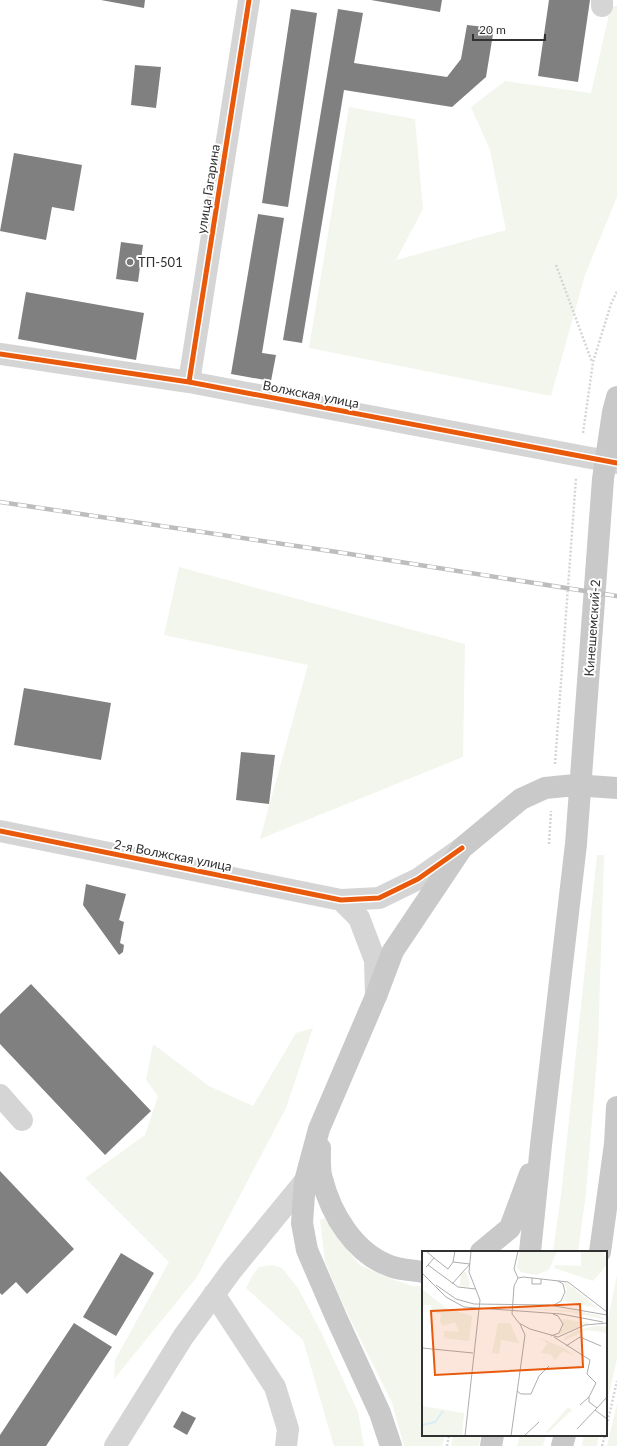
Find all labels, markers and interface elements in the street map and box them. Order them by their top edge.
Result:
scale bar [473,16,545,42]
text: 20 m [479,22,506,37]
street label: улица Гагарина [193,143,223,235]
place label: ТП-501 [138,254,183,270]
marker: ТП-501 [125,257,135,267]
street label: Волжская улица [262,377,360,411]
street label: Кинешемский-2 [581,579,603,677]
street label: 2-я Волжская улица [113,836,233,874]
inset map [422,1251,607,1436]

